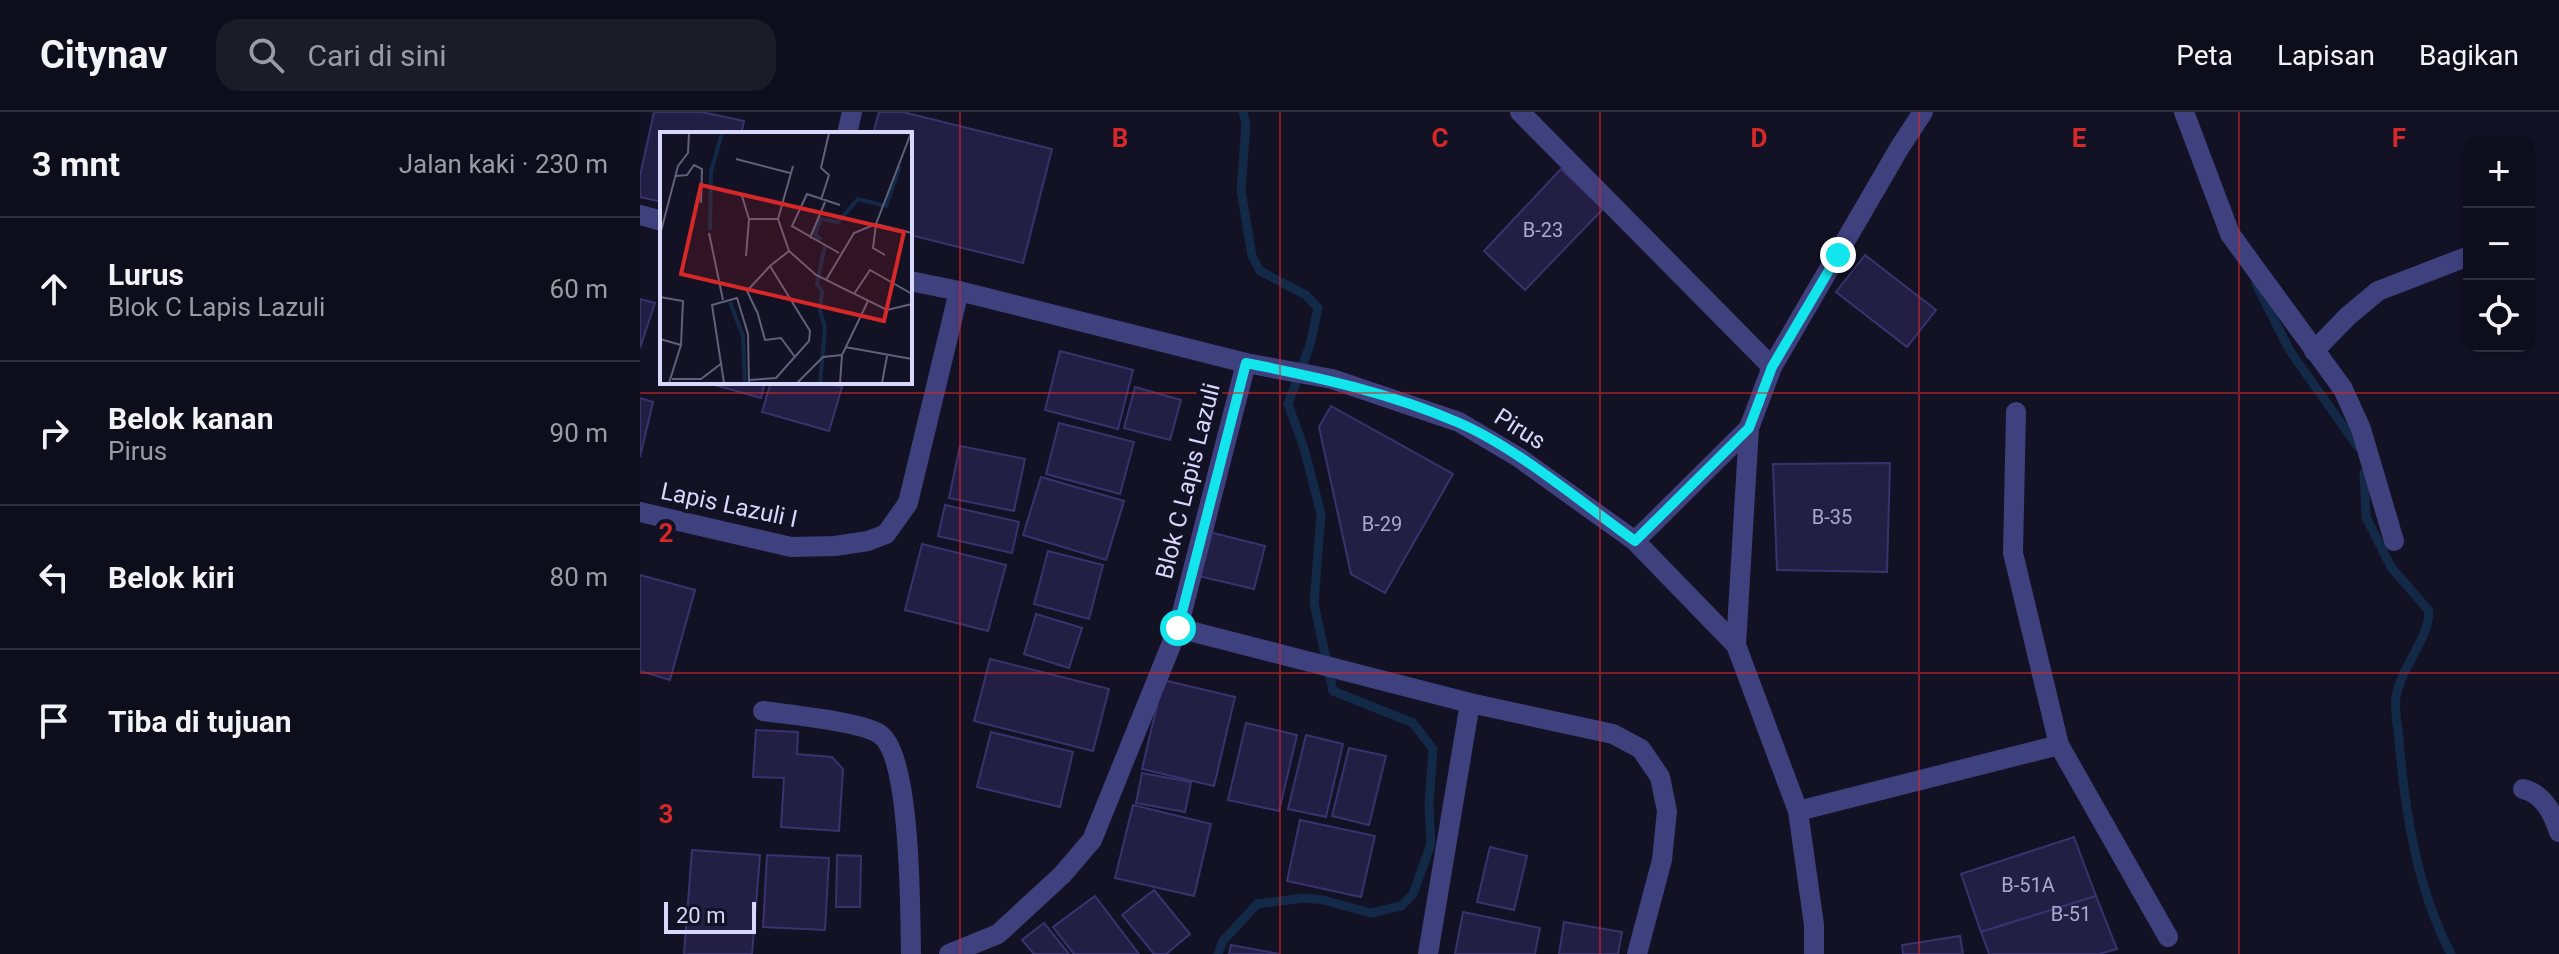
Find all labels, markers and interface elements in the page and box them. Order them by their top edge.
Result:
search box [216,19,776,91]
text: Citynav [40,33,168,77]
icon: search [244,33,288,77]
text: Cari di sini [308,38,447,73]
text: Peta [2176,39,2233,72]
text: Lapisan [2277,39,2375,72]
text: Bagikan [2419,39,2519,72]
text: B [1112,123,1128,153]
text: C [1431,123,1449,153]
text: D [1751,123,1767,153]
text: E [2072,123,2087,153]
text: F [2392,123,2406,153]
inset map [660,132,912,384]
map controls [2463,136,2535,352]
button: + [2463,136,2535,208]
text: 3 mnt [32,144,120,184]
text: Jalan kaki · 230 m [399,149,608,179]
button: − [2463,208,2535,280]
house number: B-23 [1523,218,1563,242]
route end [1820,237,1856,273]
text: Lurus [108,257,184,292]
icon: ahead [32,267,76,311]
text: 60 m [550,274,608,304]
button: locate [2463,280,2535,352]
text: Blok C Lapis Lazuli [108,292,325,322]
street label: Blok C Lapis Lazuli [1150,380,1226,582]
text: Belok kanan [108,401,273,436]
street label: Pirus [1489,403,1551,455]
icon: right [32,411,76,455]
text: 90 m [550,418,608,448]
text: Pirus [108,436,167,466]
street label: Lapis Lazuli I [658,477,800,533]
house number: B-35 [1812,505,1852,529]
house number: B-29 [1362,512,1402,536]
text: 2 [659,518,673,548]
icon: left [32,555,76,599]
text: Belok kiri [108,560,235,595]
text: 80 m [550,562,608,592]
route start [1160,610,1196,646]
icon: arrive [32,699,76,743]
text: Tiba di tujuan [108,704,292,739]
text: 3 [659,799,673,829]
house number: B-51A [2001,873,2055,897]
scale bar [664,898,756,934]
house number: B-51 [2051,902,2091,926]
text: 20 m [676,903,725,928]

